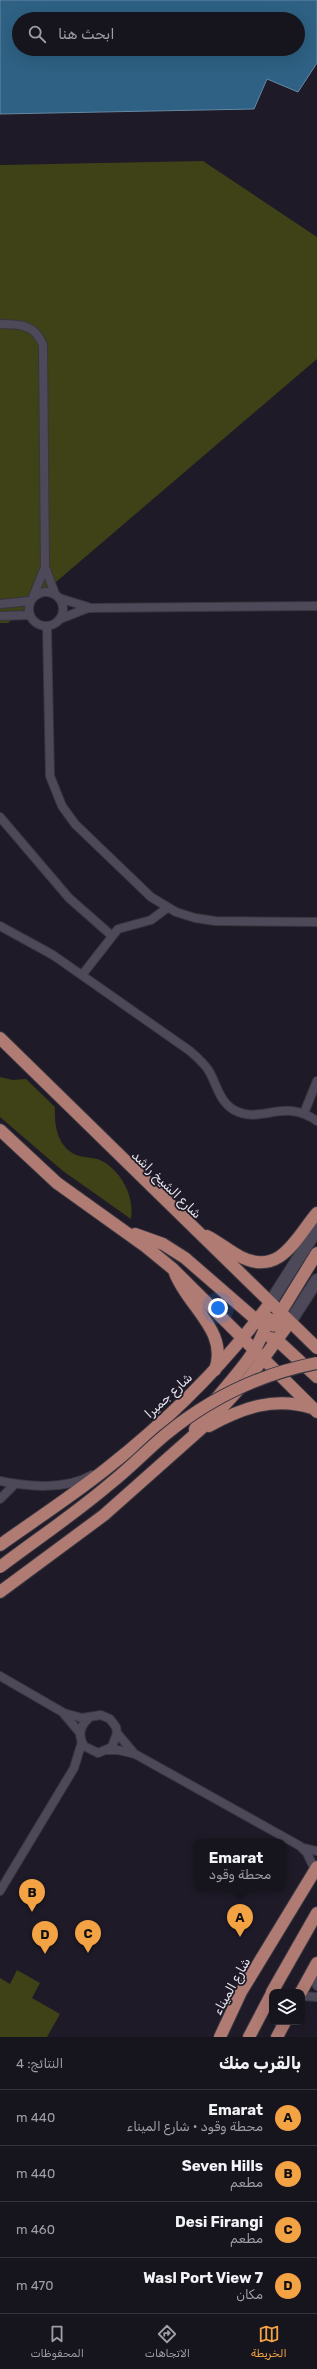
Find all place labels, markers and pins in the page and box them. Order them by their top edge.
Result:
pin: B [19,1879,45,1912]
pin: A [227,1904,253,1937]
pin: C [75,1920,101,1953]
pin: D [32,1921,58,1954]

